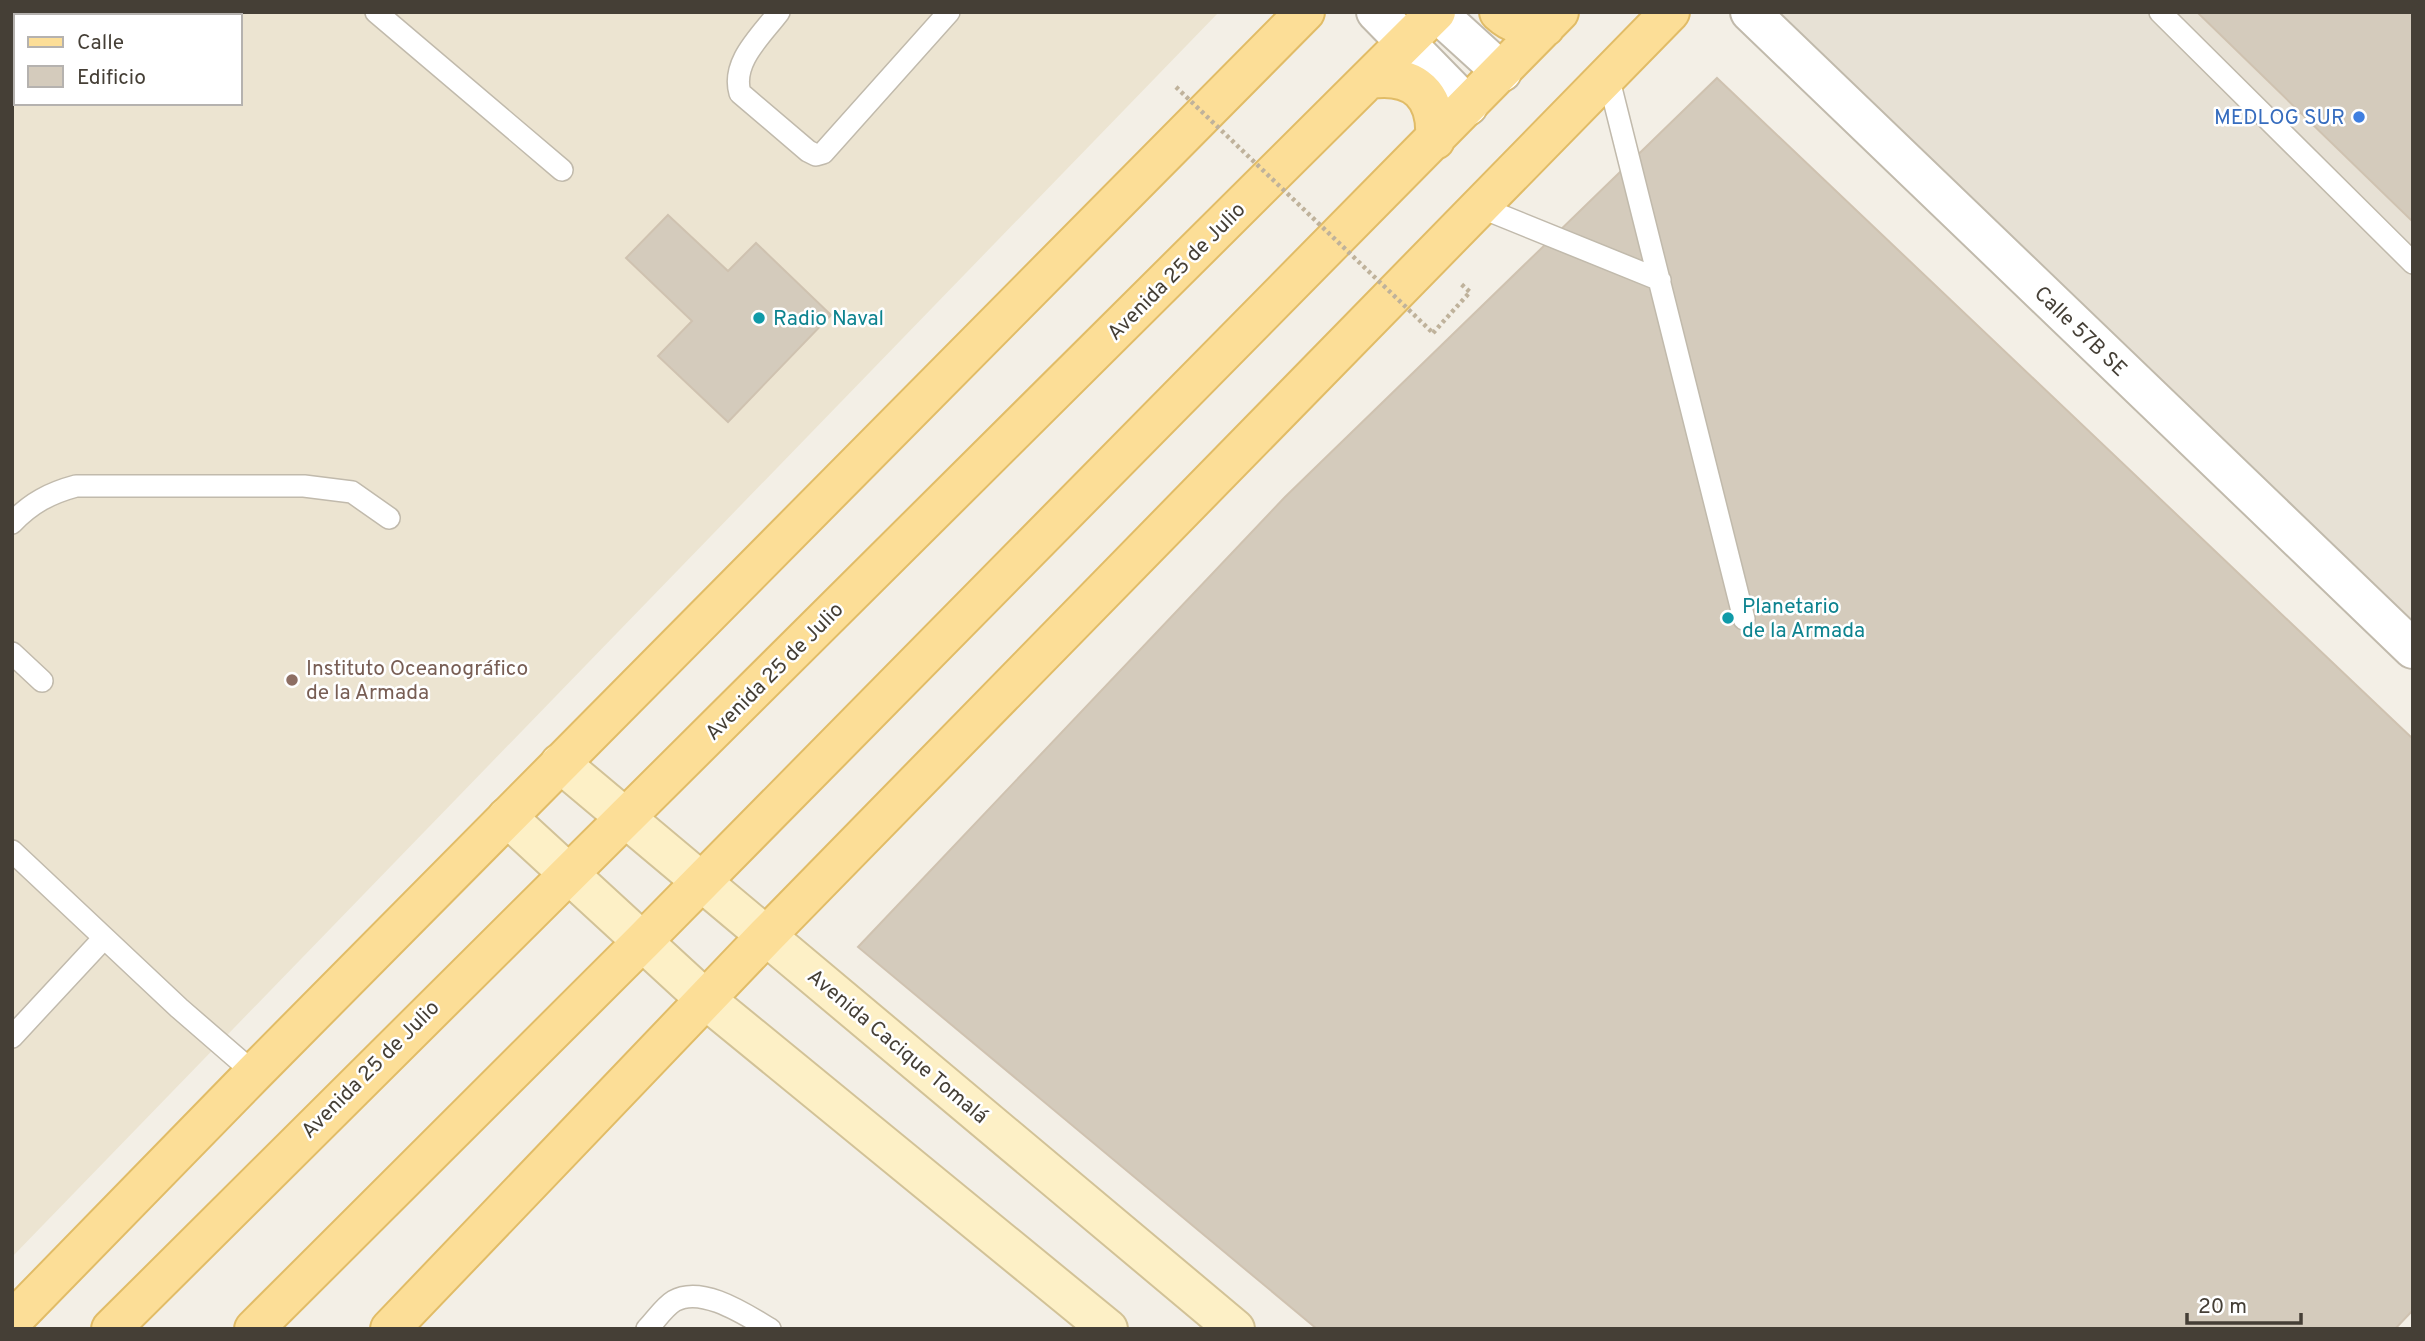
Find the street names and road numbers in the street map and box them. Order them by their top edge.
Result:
street label: Avenida 25 de Julio [1102,197,1252,347]
street label: Calle 57B SE [2028,281,2132,383]
street label: Avenida 25 de Julio [700,597,850,747]
street label: Avenida Cacique Tomalá [801,964,993,1131]
street label: Avenida 25 de Julio [296,995,446,1145]

